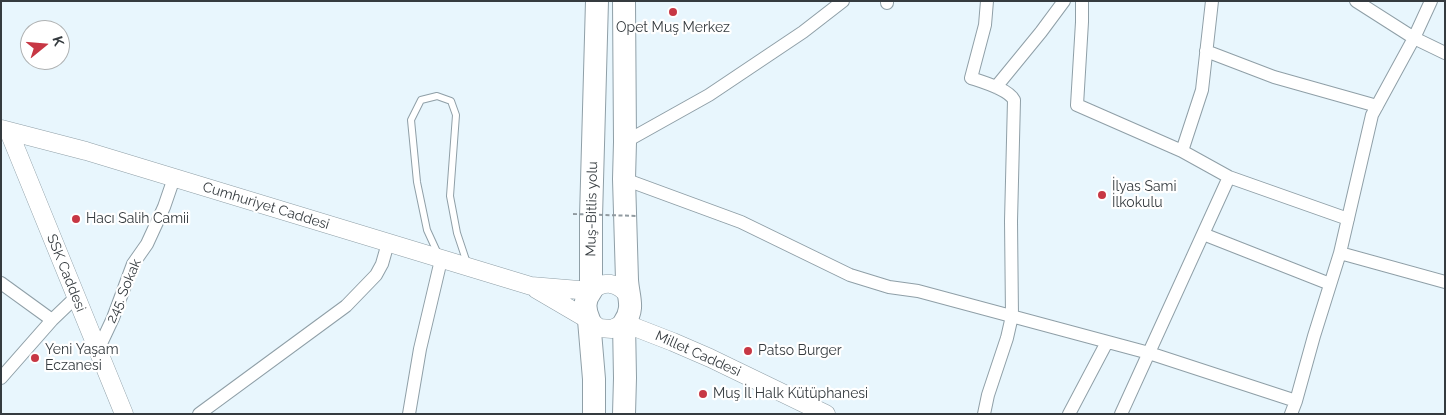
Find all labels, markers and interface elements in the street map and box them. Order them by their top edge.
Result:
marker: Opet Muş Merkez [667,6,679,18]
north arrow [20,20,70,70]
place label: Opet Muş Merkez [616,20,730,36]
text: K [49,34,67,48]
street label: Muş-Bitlis yolu [583,161,601,257]
street label: Cumhuriyet Caddesi [201,179,331,233]
place label: İlyas Sami İlkokulu [1112,179,1176,212]
marker: İlyas Sami İlkokulu [1096,189,1108,201]
place label: Hacı Salih Camii [86,211,189,227]
marker: Hacı Salih Camii [70,213,82,225]
street label: SSK Caddesi [43,232,89,314]
street label: 245. Sokak [103,256,145,326]
street label: Millet Caddesi [653,328,743,380]
place label: Yeni Yaşam Eczanesi [45,342,119,374]
place label: Patso Burger [758,343,842,359]
marker: Patso Burger [742,345,754,357]
marker: Yeni Yaşam Eczanesi [29,352,41,364]
place label: Muş İl Halk Kütüphanesi [713,386,868,402]
marker: Muş İl Halk Kütüphanesi [697,388,709,400]

